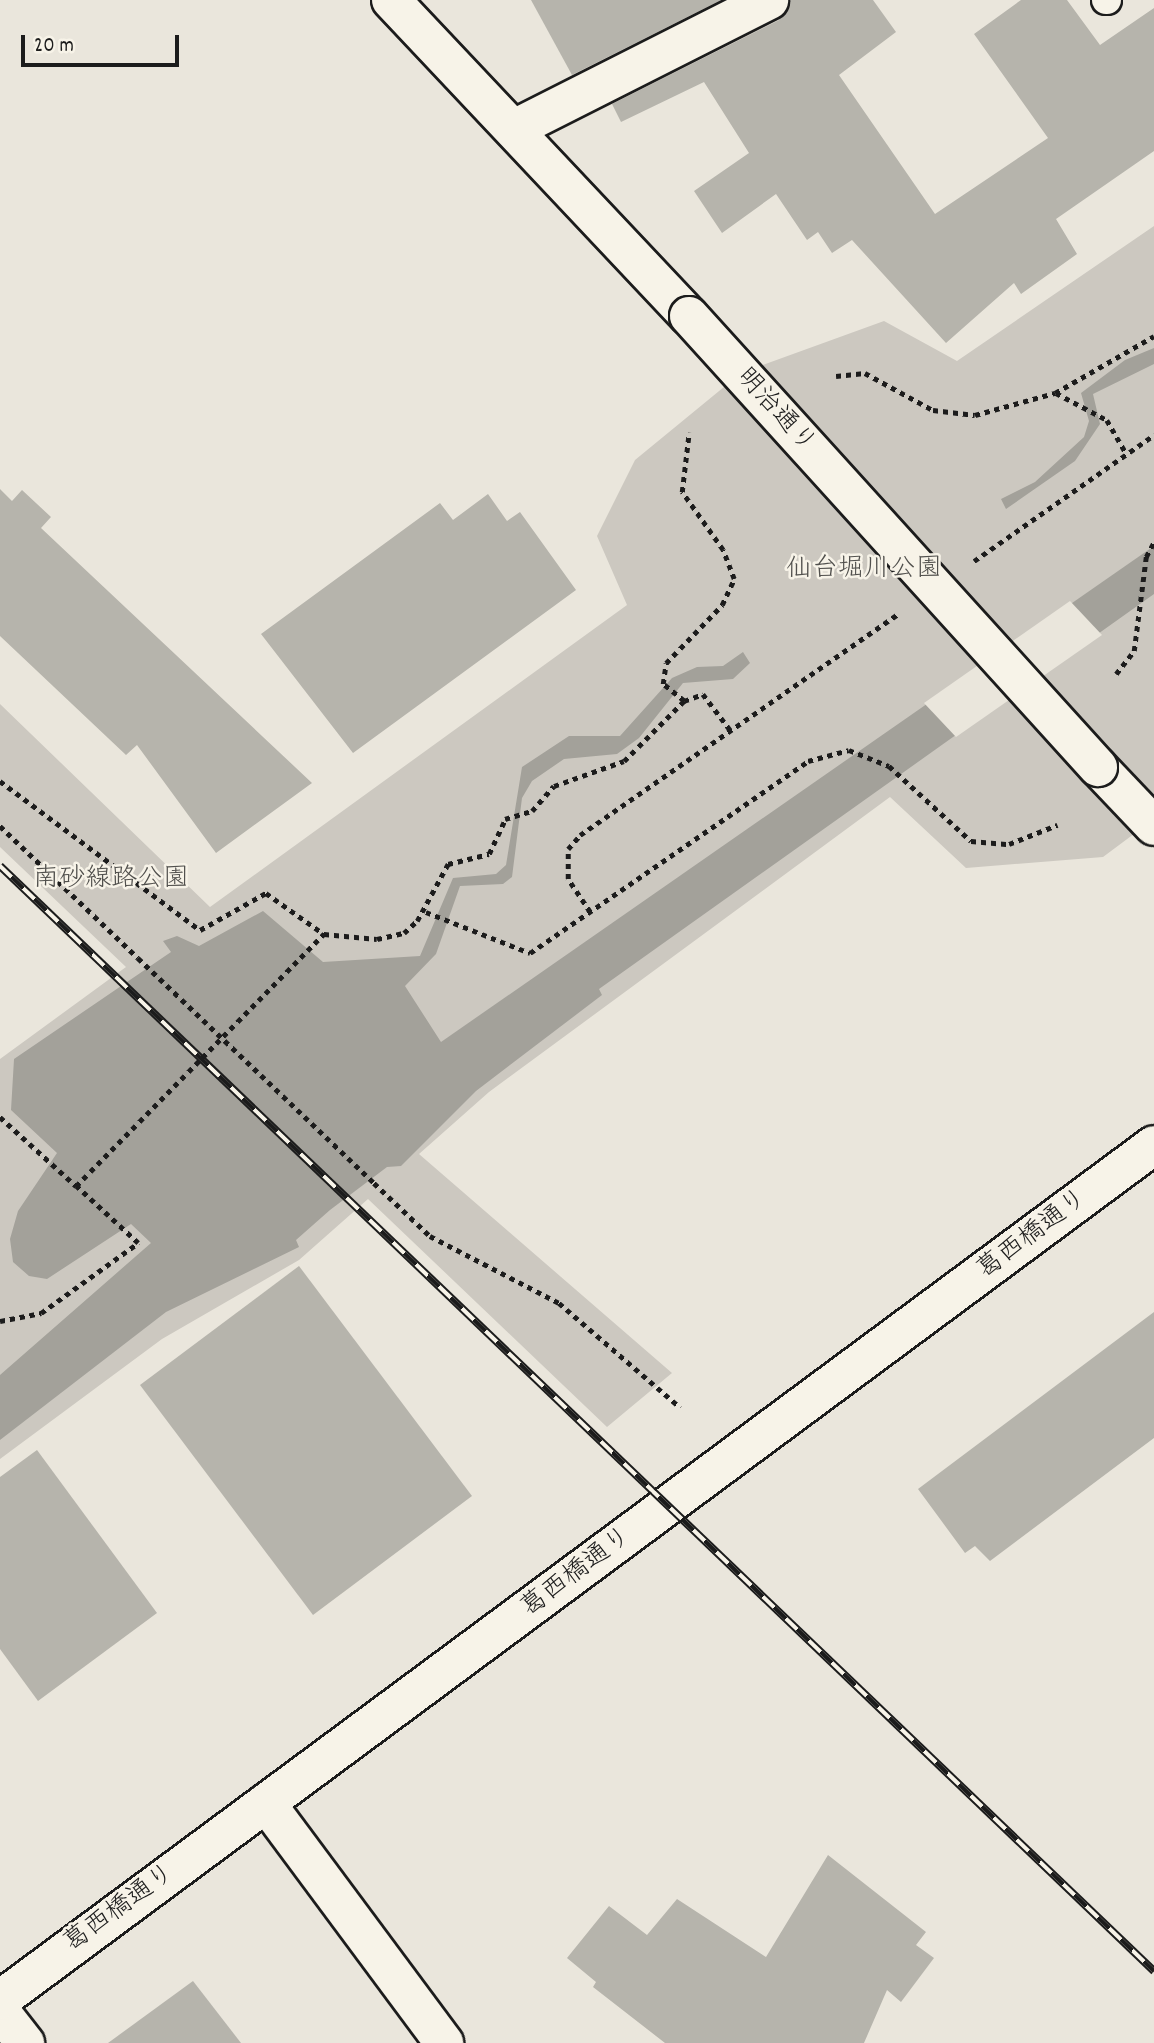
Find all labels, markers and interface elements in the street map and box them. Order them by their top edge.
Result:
scale bar [24,21,182,65]
text: 20 m [34,32,74,62]
street label: 明治通り [729,362,821,460]
park label: 仙台堀川公園 [786,554,942,586]
park label: 南砂線路公園 [33,864,189,896]
street label: 葛西橋通り [972,1183,1094,1287]
street label: 葛西橋通り [516,1521,638,1625]
street label: 葛西橋通り [58,1858,182,1960]

